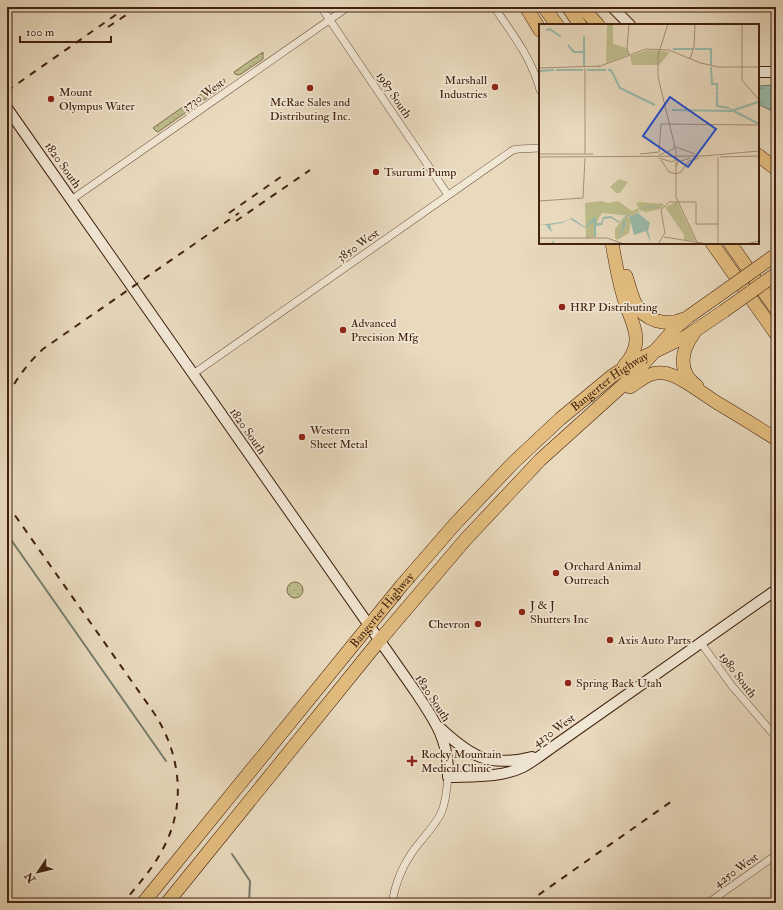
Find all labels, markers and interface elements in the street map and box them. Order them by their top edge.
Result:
scale bar [20,18,111,44]
inset map [539,24,759,244]
text: 100 m [26,25,55,40]
street label: 1987 South [373,69,415,122]
place label: Marshall Industries [439,73,487,102]
street label: 3730 West [180,76,227,115]
marker: Marshall Industries [490,82,500,92]
marker: McRae Sales and Distributing Inc. [305,83,315,93]
place label: Mount Olympus Water [59,85,135,114]
marker: Mount Olympus Water [46,94,56,104]
place label: McRae Sales and Distributing Inc. [270,95,350,124]
street label: 1820 South [41,139,84,192]
place label: Tsurumi Pump [384,165,456,180]
marker: Tsurumi Pump [371,167,381,177]
street label: 3850 West [334,225,382,265]
place label: HRP Distributing [570,300,659,315]
marker: HRP Distributing [557,302,567,312]
place label: Advanced Precision Mfg [350,316,420,345]
marker: Advanced Precision Mfg [338,325,348,335]
street label: Bangerter Highway [568,348,652,415]
street label: 1820 South [226,405,269,458]
place label: Western Sheet Metal [309,423,368,452]
marker: Western Sheet Metal [297,432,307,442]
place label: Orchard Animal Outreach [564,559,641,588]
marker: Orchard Animal Outreach [551,568,561,578]
street label: Bangerter Highway [347,569,418,651]
place label: J & J Shutters Inc [529,598,589,627]
marker: J & J Shutters Inc [517,607,527,617]
place label: Chevron [428,617,470,632]
marker: Chevron [473,619,483,629]
place label: Axis Auto Parts [617,633,691,648]
marker: Axis Auto Parts [605,635,615,645]
street label: 1980 South [716,649,760,702]
street label: 1820 South [412,672,454,725]
place label: Spring Back Utah [576,676,663,691]
marker: Spring Back Utah [563,678,573,688]
street label: 4130 West [530,710,578,750]
place label: Rocky Mountain Medical Clinic [421,747,501,776]
marker: Rocky Mountain Medical Clinic [406,755,418,767]
street label: 4250 West [711,850,761,891]
north arrow [18,852,58,892]
text: N [21,869,39,886]

